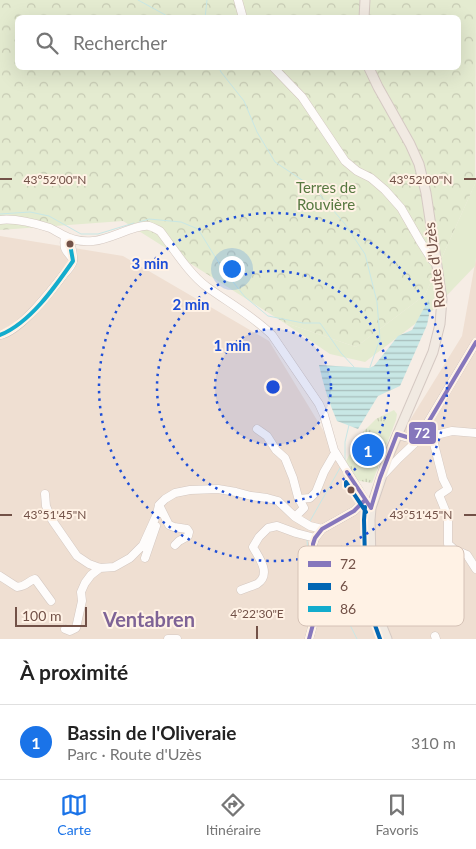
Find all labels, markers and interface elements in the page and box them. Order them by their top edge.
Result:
search box [15,15,461,70]
icon: search [33,29,61,57]
text: Rechercher [73,31,167,54]
text: 43°52'00"N [24,172,86,187]
text: 43°52'00"N [390,172,452,187]
park label: Terres de Rouvière [296,178,356,213]
street label: Route d'Uzès [420,221,448,309]
unlabelled marker [65,239,75,249]
text: 3 min [131,254,169,272]
your location [219,256,245,282]
text: 2 min [172,295,210,313]
text: 1 min [213,336,251,354]
centre of rings [264,378,282,396]
line badge: 72 [408,421,437,445]
text: 72 [414,424,430,441]
pin: 1 [352,431,384,469]
unlabelled marker [346,485,356,495]
text: 43°51'45"N [24,507,86,522]
text: 43°51'45"N [390,507,452,522]
legend [298,546,464,626]
text: 72 [340,555,356,572]
text: 6 [340,577,348,594]
text: 86 [340,600,356,617]
scale bar [15,604,88,627]
text: 4°22'30"E [230,606,284,621]
text: 100 m [22,607,61,624]
district label: Ventabren [102,607,195,631]
text: À proximité [20,659,128,684]
text: Bassin de l'Oliveraie [67,721,236,744]
text: 1 [31,733,41,752]
text: 310 m [411,733,456,752]
text: Parc · Route d'Uzès [67,744,202,763]
tab: Carte [57,791,91,838]
tab: Itinéraire [206,791,261,838]
tab: Favoris [375,791,419,838]

